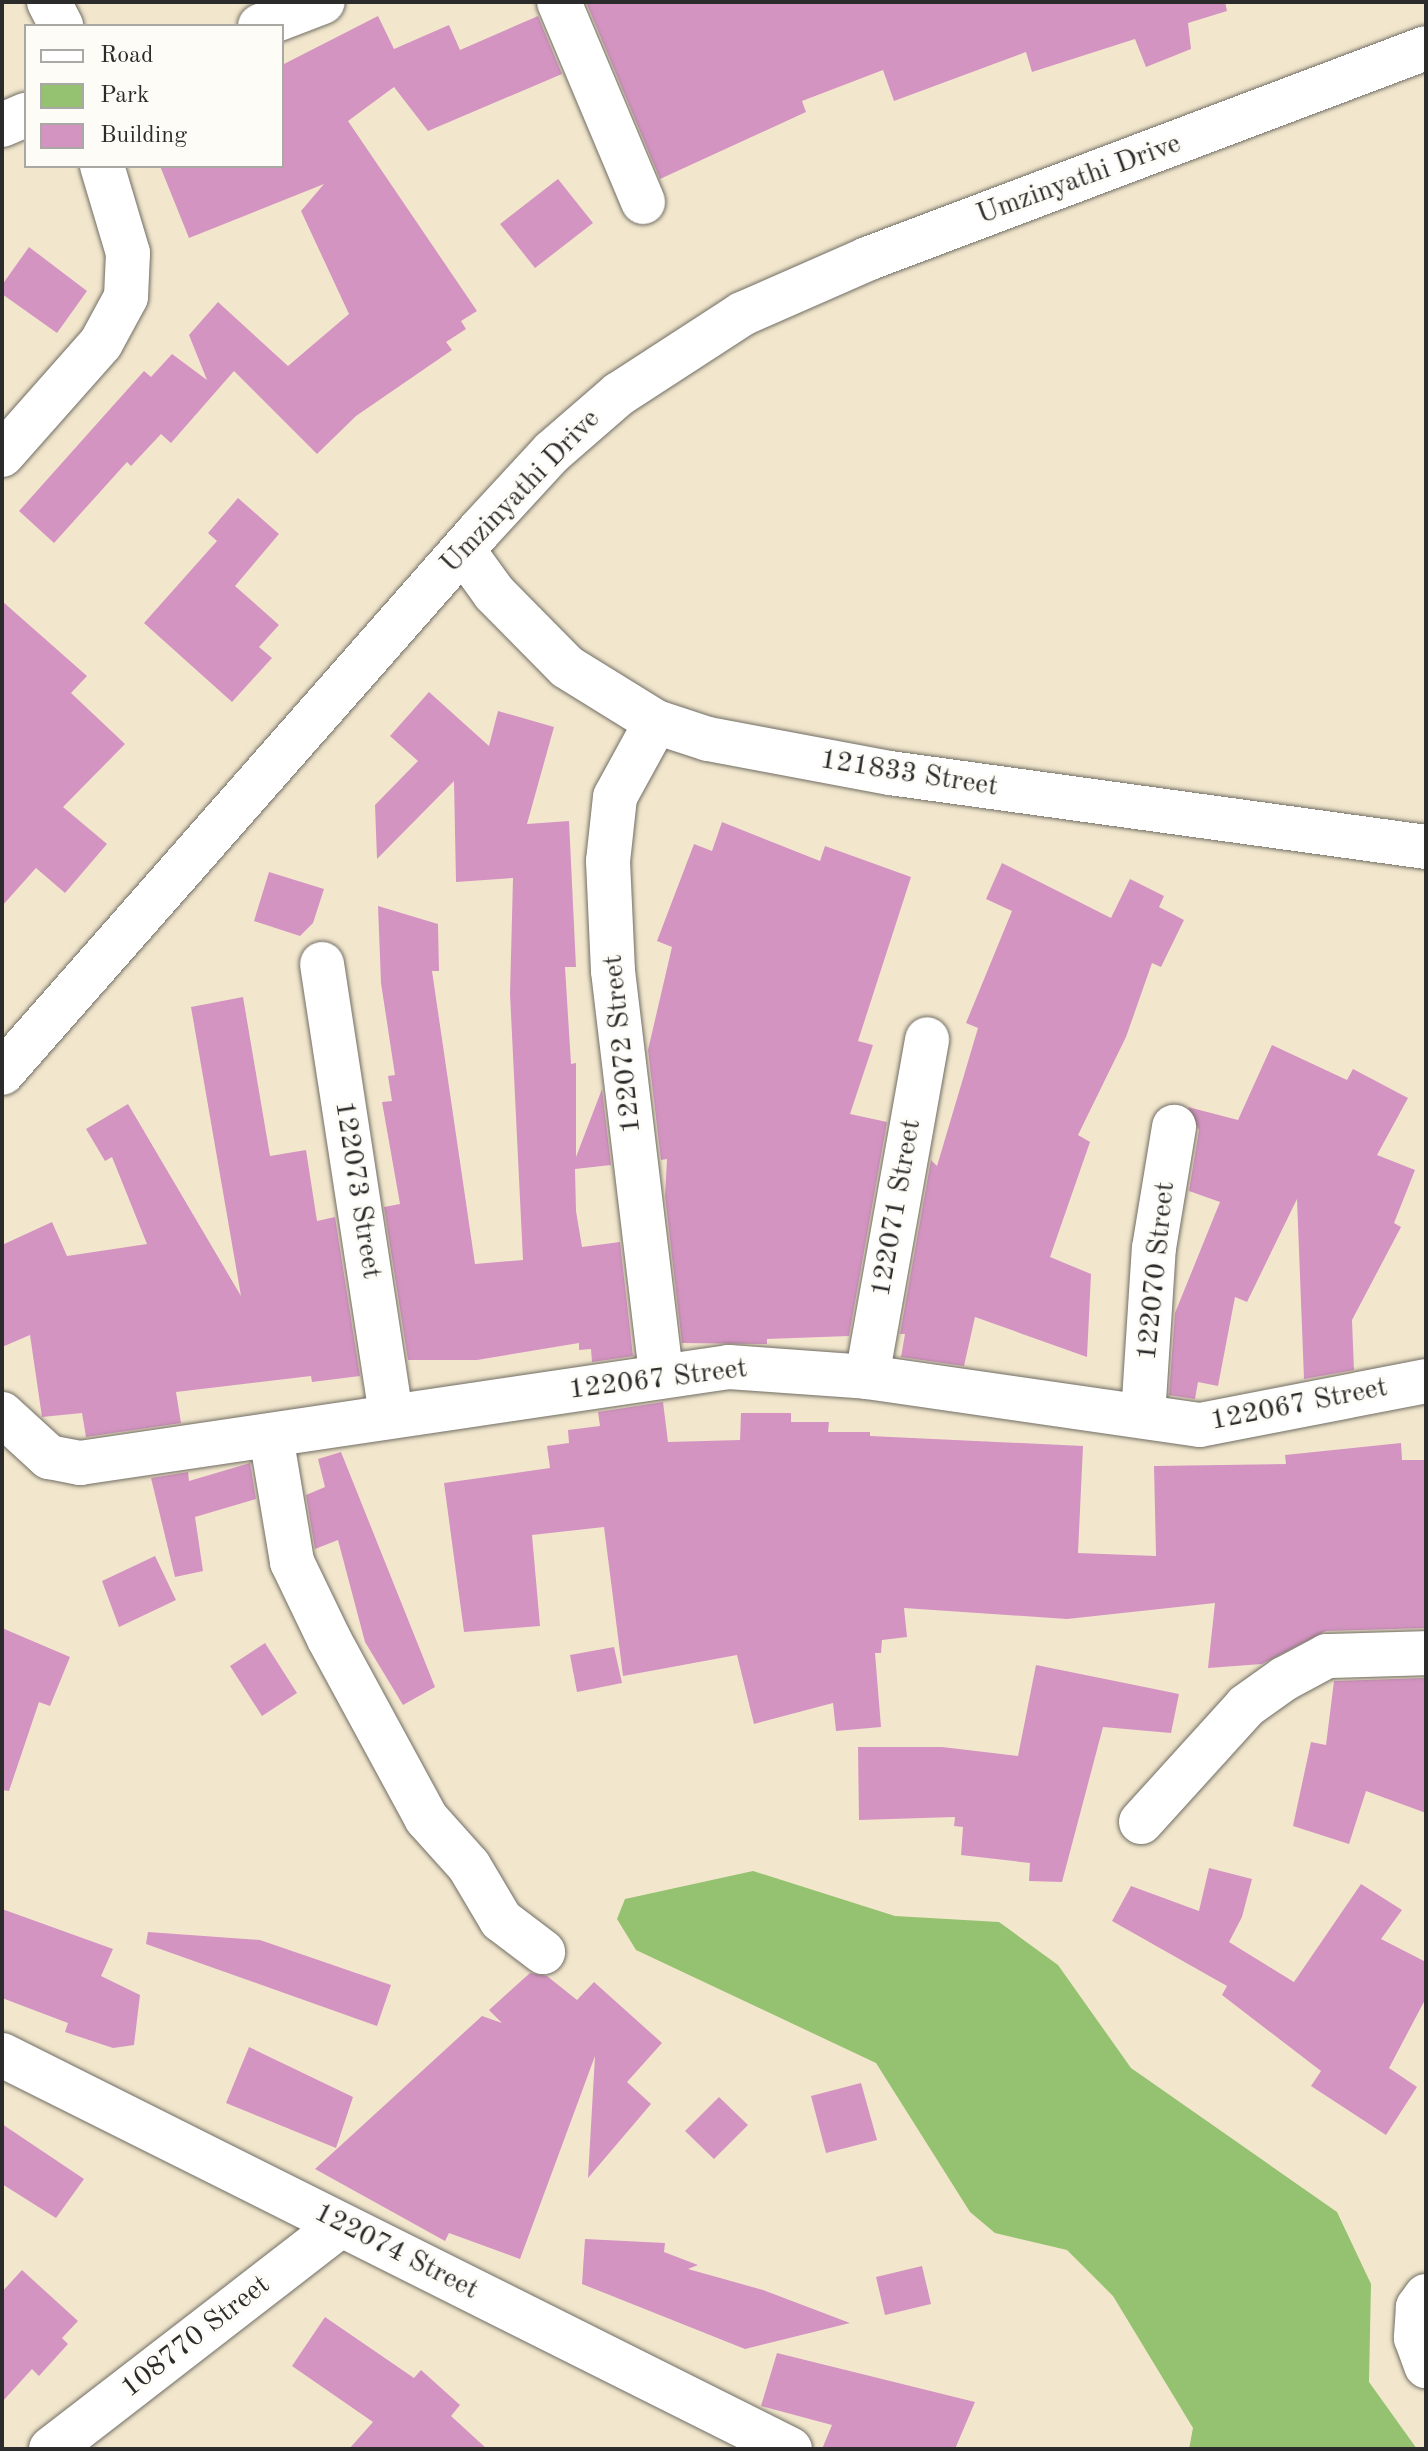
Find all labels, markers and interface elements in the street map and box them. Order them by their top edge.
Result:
legend [24,24,284,168]
text: Road [100,44,153,68]
text: Park [100,84,149,108]
text: Building [100,124,187,148]
street label: Umzinyathi Drive [972,128,1186,232]
street label: Umzinyathi Drive [434,403,608,581]
street label: 121833 Street [818,743,1000,805]
street label: 122072 Street [597,953,649,1135]
street label: 122073 Street [326,1099,388,1281]
street label: 122071 Street [865,1117,929,1299]
street label: 122070 Street [1131,1180,1183,1362]
street label: 122067 Street [567,1352,749,1408]
street label: 122067 Street [1208,1371,1390,1439]
street label: 122074 Street [308,2196,484,2308]
street label: 108770 Street [115,2269,277,2405]

